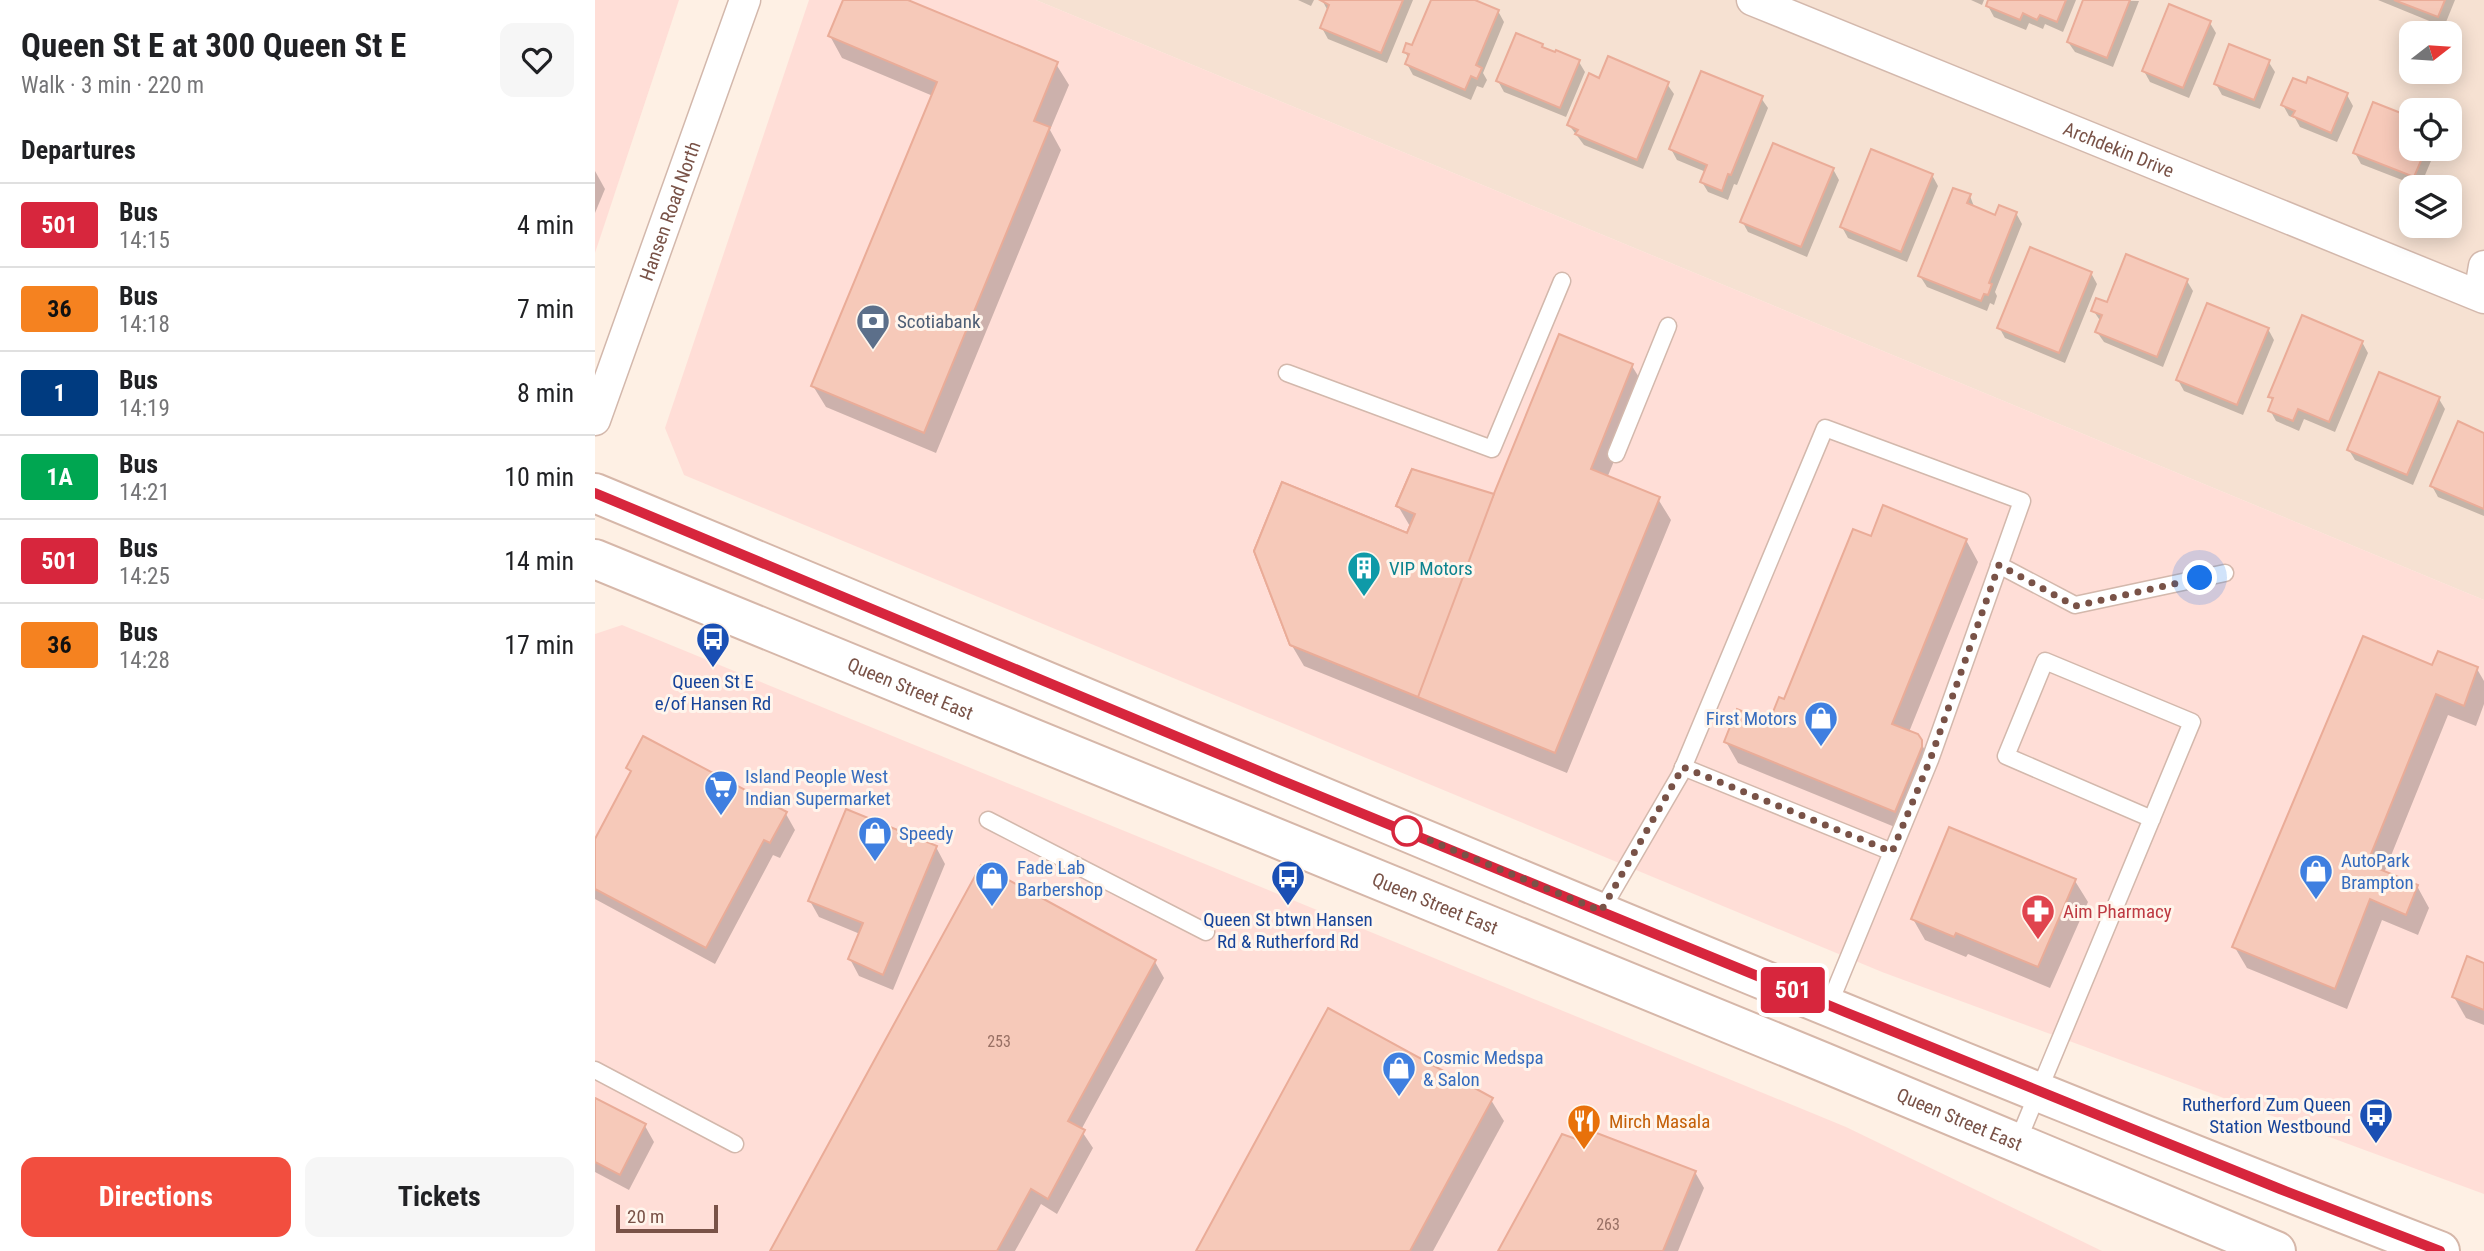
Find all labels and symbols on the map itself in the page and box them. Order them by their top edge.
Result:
north arrow [2399,21,2462,84]
street label: Archdekin Drive [2060,117,2177,183]
street label: Hansen Road North [635,138,706,284]
bank icon: Scotiabank [854,302,892,351]
place label: Scotiabank [897,310,981,333]
building icon: VIP Motors [1345,549,1383,598]
place label: VIP Motors [1389,557,1473,580]
your location [2182,560,2217,595]
bus stop icon: Queen St E e/of Hansen Rd [694,620,732,669]
street label: Queen Street East [844,653,977,725]
place label: Queen St E e/of Hansen Rd [655,670,771,715]
shop icon: First Motors [1802,699,1840,748]
place label: First Motors [1706,707,1797,730]
place label: Island People West Indian Supermarket [745,765,891,810]
supermarket icon: Island People West Indian Supermarket [702,768,740,817]
shop icon: Speedy [856,814,894,863]
unlabelled marker [1392,816,1422,846]
place label: Speedy [899,822,953,845]
place label: AutoPark Brampton [2341,849,2414,894]
shop icon: AutoPark Brampton [2297,852,2335,901]
place label: Fade Lab Barbershop [1017,856,1103,901]
bus stop icon: Queen St btwn Hansen Rd & Rutherford Rd [1269,858,1307,907]
shop icon: Fade Lab Barbershop [973,859,1011,908]
street label: Queen Street East [1369,868,1501,940]
pharmacy icon: Aim Pharmacy [2019,892,2057,941]
place label: Aim Pharmacy [2063,900,2172,923]
place label: Queen St btwn Hansen Rd & Rutherford Rd [1203,908,1373,953]
line badge: 501 [1753,967,1833,1013]
house number: 253 [987,1032,1011,1051]
place label: Cosmic Medspa & Salon [1423,1046,1544,1091]
shop icon: Cosmic Medspa & Salon [1380,1049,1418,1098]
street label: Queen Street East [1893,1083,2026,1156]
place label: Rutherford Zum Queen Station Westbound [2182,1093,2351,1138]
bus stop icon: Rutherford Zum Queen Station Westbound [2357,1096,2395,1145]
restaurant icon: Mirch Masala [1565,1102,1603,1151]
place label: Mirch Masala [1609,1110,1710,1133]
scale bar [616,1202,717,1234]
house number: 263 [1596,1215,1620,1234]

